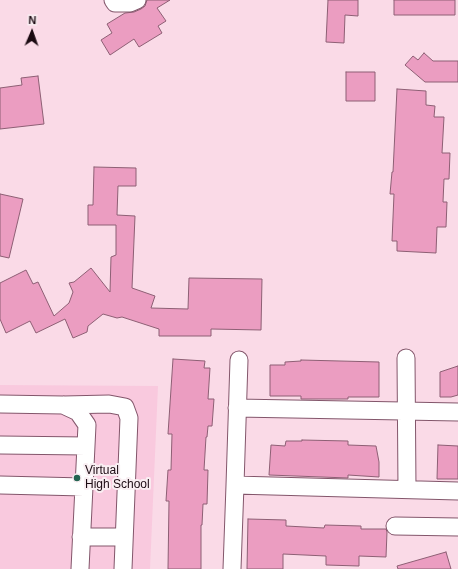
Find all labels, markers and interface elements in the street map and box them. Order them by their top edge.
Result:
north arrow [12,12,52,52]
text: N [28,14,37,26]
place label: Virtual High School [85,464,150,492]
marker: Virtual High School [72,473,82,483]

